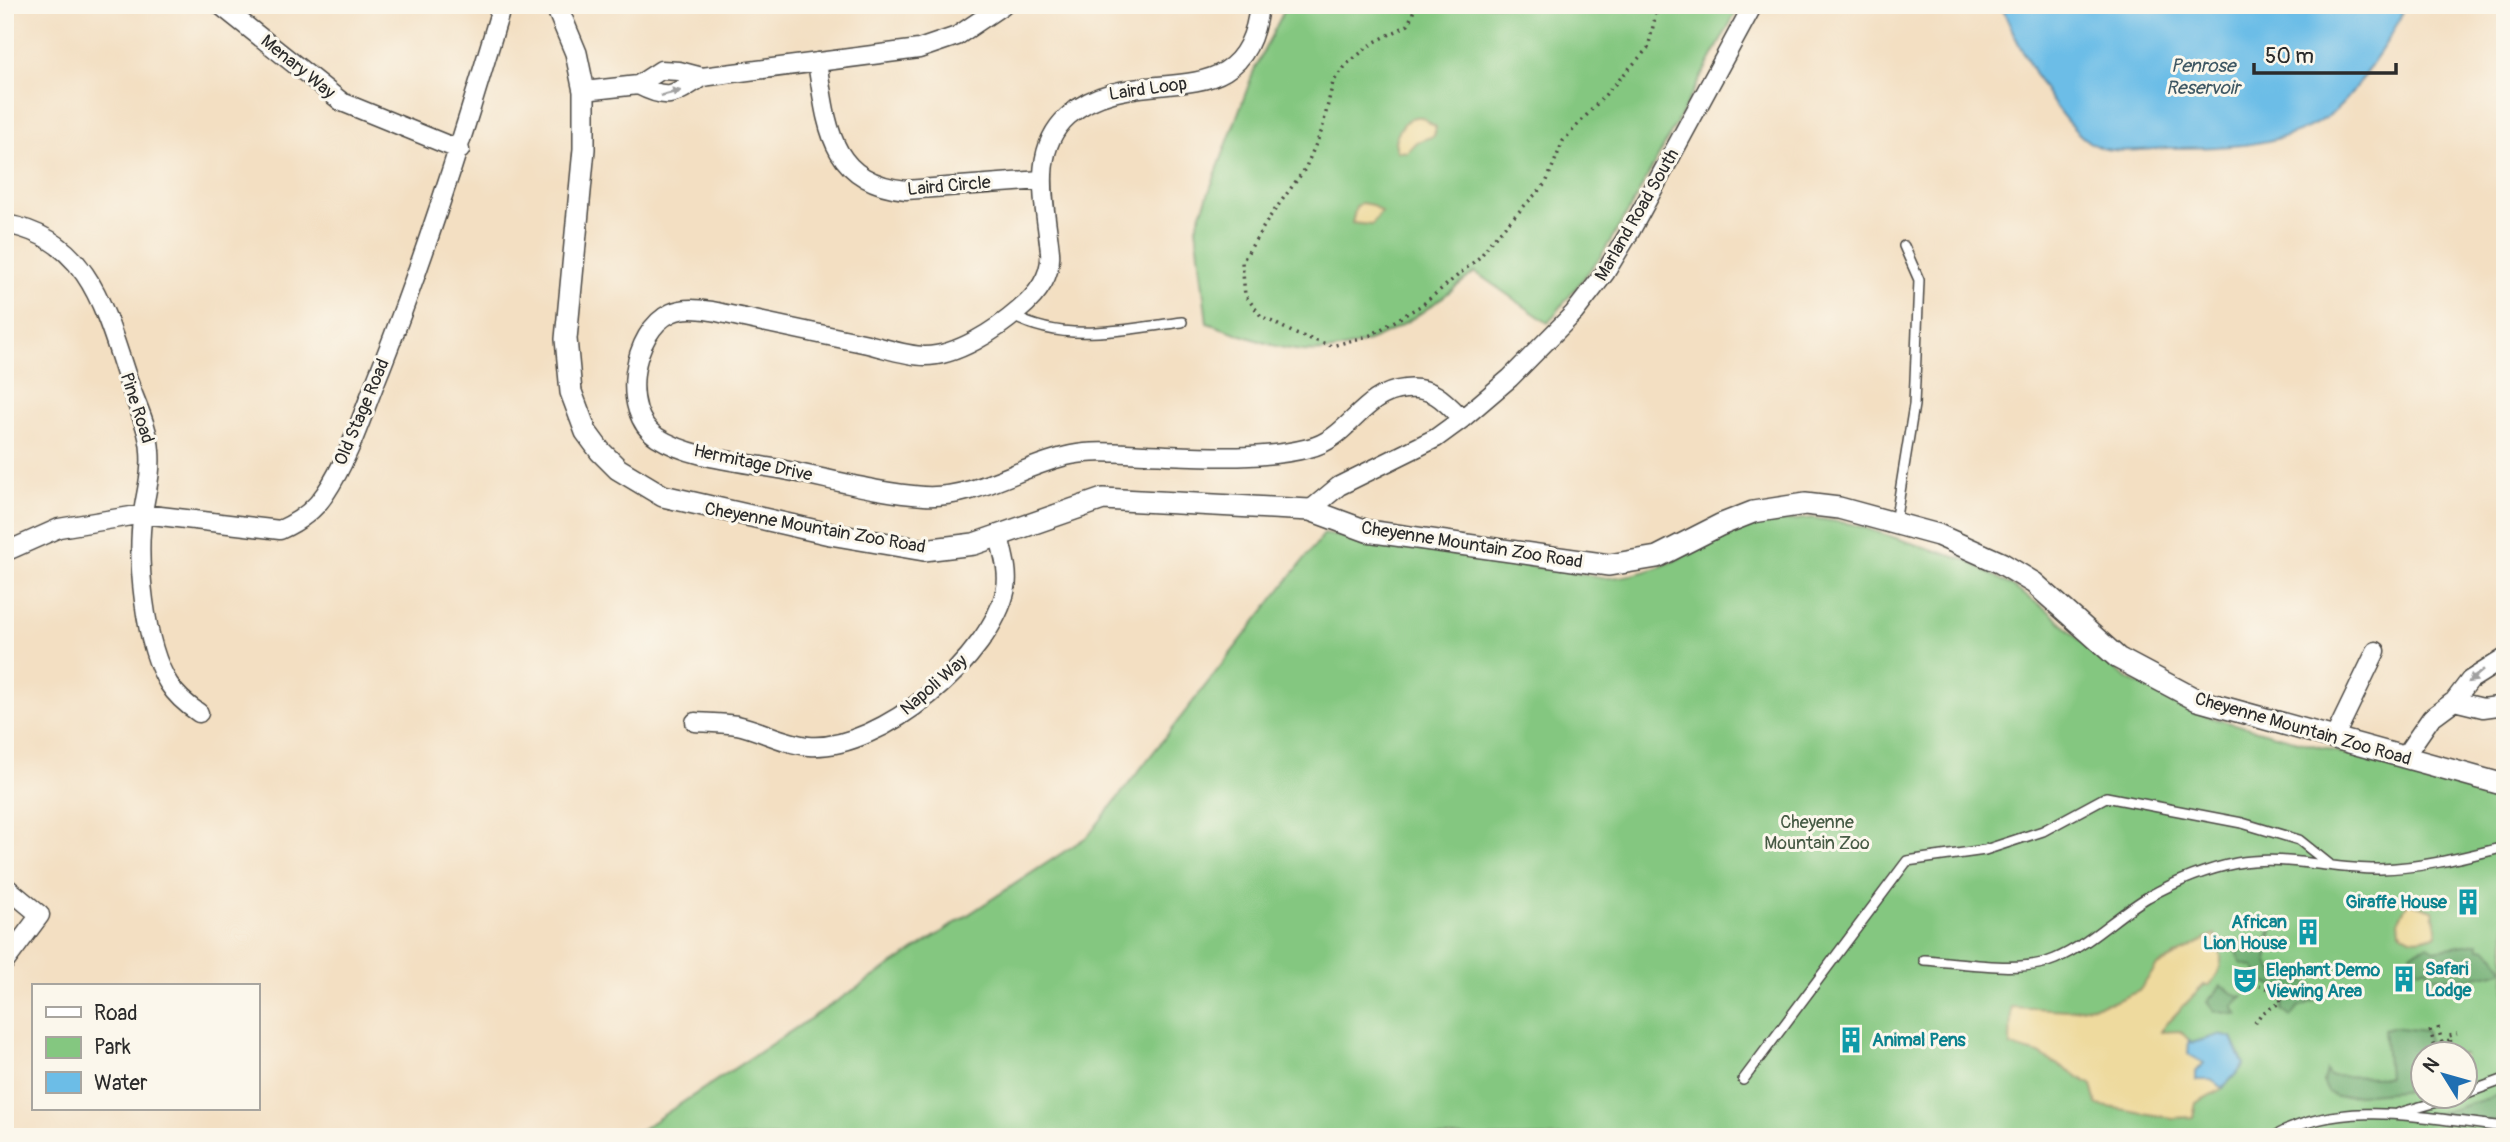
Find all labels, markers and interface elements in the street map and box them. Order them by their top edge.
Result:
street label: Menary Way [256,30,340,104]
scale bar [2254,32,2396,76]
text: 50 m [2265,43,2314,70]
water label: Penrose Reservoir [2166,54,2242,100]
street label: Laird Loop [1107,72,1189,106]
one-way arrow [660,87,682,98]
street label: Marland Road South [1590,145,1684,285]
street label: Laird Circle [906,171,992,201]
street label: Old Stage Road [329,355,395,469]
street label: Pine Road [115,370,159,446]
street label: Hermitage Drive [691,439,815,487]
street label: Cheyenne Mountain Zoo Road [703,497,927,559]
street label: Cheyenne Mountain Zoo Road [1360,516,1584,574]
street label: Napoli Way [896,649,973,720]
one-way arrow [2467,668,2485,684]
street label: Cheyenne Mountain Zoo Road [2192,687,2414,771]
park label: Cheyenne Mountain Zoo [1764,811,1870,855]
building icon: Giraffe House [2453,887,2483,917]
place label: Giraffe House [2345,891,2448,914]
place label: African Lion House [2203,911,2288,955]
building icon: African Lion House [2293,917,2323,947]
place label: Safari Lodge [2425,958,2473,1002]
place label: Elephant Demo Viewing Area [2266,959,2380,1003]
building icon: Safari Lodge [2389,964,2419,994]
theatre icon: Elephant Demo Viewing Area [2230,965,2260,995]
legend [32,984,259,1110]
text: Road [94,1000,138,1027]
building icon: Animal Pens [1836,1025,1866,1055]
place label: Animal Pens [1872,1029,1966,1052]
text: Park [94,1034,131,1061]
north arrow [2408,1040,2478,1110]
text: N [2418,1053,2445,1078]
text: Water [94,1070,148,1097]

